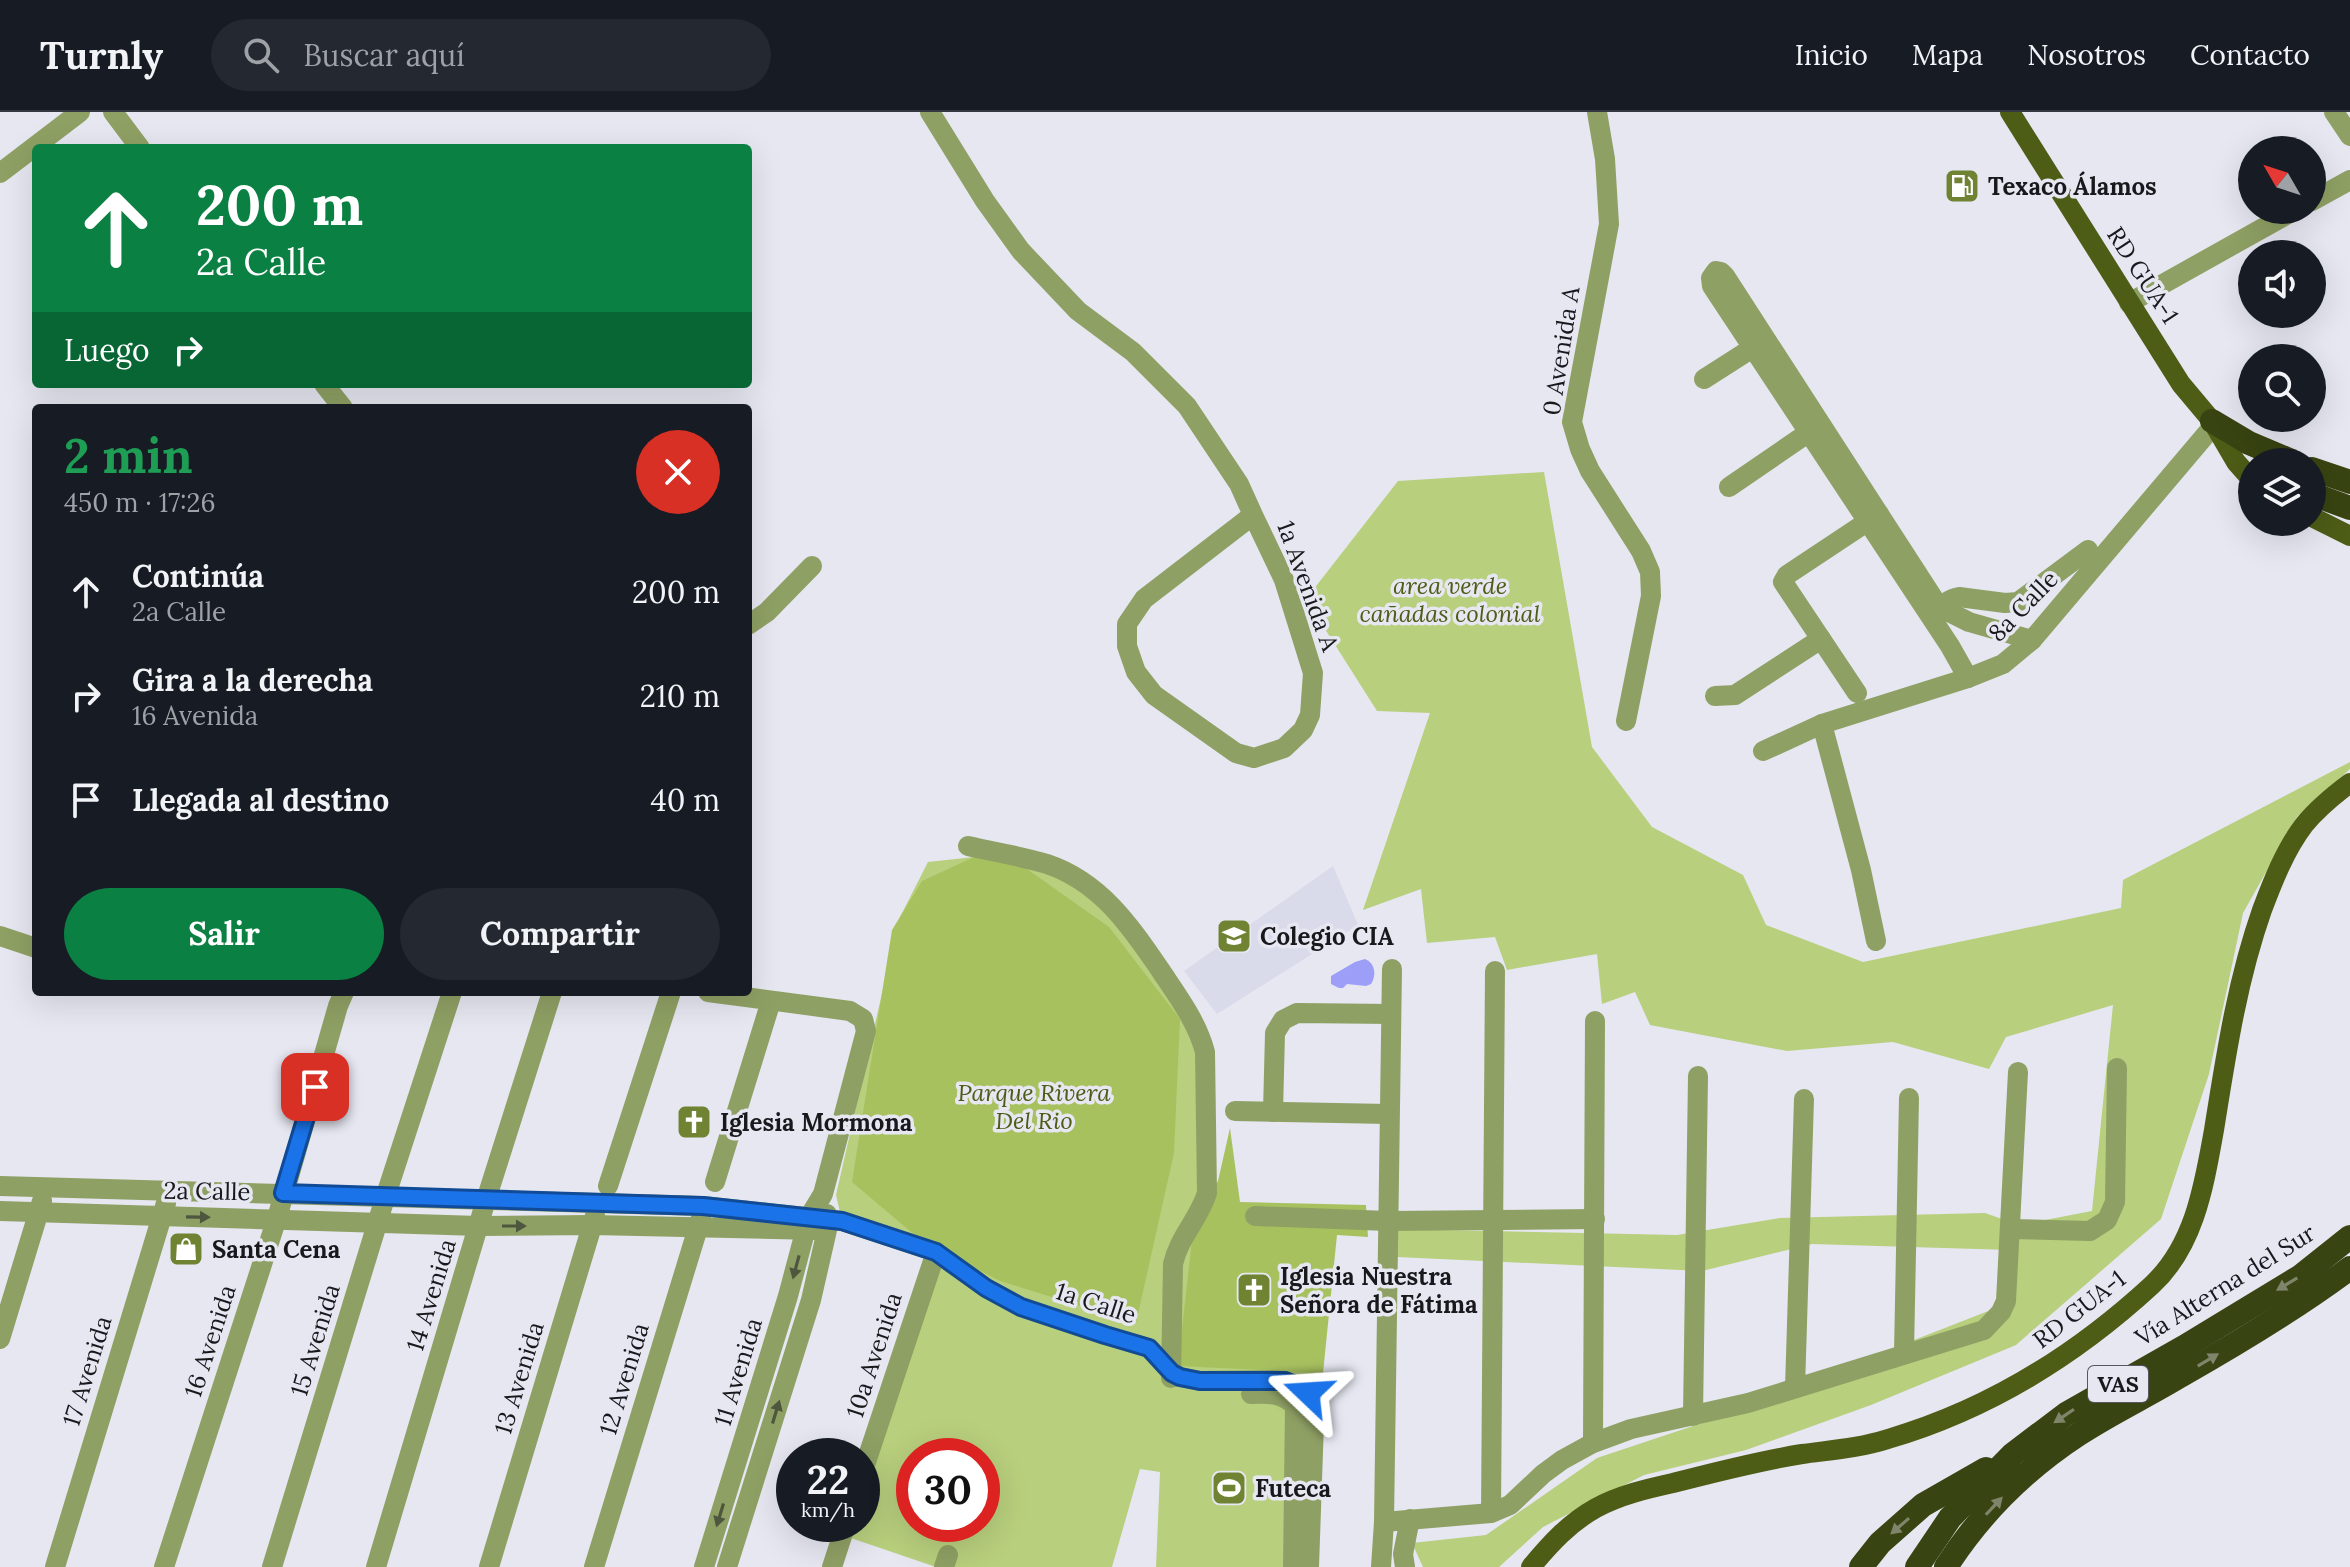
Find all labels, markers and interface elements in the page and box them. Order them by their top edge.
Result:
search box [211,19,771,91]
text: Turnly [40,31,163,79]
icon: search [239,33,283,77]
text: Buscar aquí [303,36,465,74]
text: Inicio [1795,37,1868,73]
text: Mapa [1912,37,1983,73]
text: Nosotros [2027,37,2146,73]
text: Contacto [2190,37,2310,73]
north arrow [2238,136,2326,224]
map controls [2238,136,2326,536]
fuel station icon: Texaco Álamos [1943,167,1981,205]
text: 200 m [196,169,363,240]
place label: Texaco Álamos [1988,171,2157,202]
icon: ahead [64,176,168,280]
street label: RD GUA-1 [2100,221,2186,329]
text: 2a Calle [196,239,326,285]
button: sound [2238,240,2326,328]
street label: 0 Avenida A [1536,283,1587,418]
icon: right [166,328,210,372]
text: Luego [64,331,150,369]
button: search [2238,344,2326,432]
text: 2 min [64,425,193,486]
button: close [636,430,720,514]
button: layers [2238,448,2326,536]
text: 450 m · 17:26 [64,486,216,519]
street label: 1a Avenida A [1270,517,1346,656]
text: Continúa [132,557,264,595]
street label: 8a Calle [1981,564,2065,648]
icon: ahead [64,570,108,614]
park label: area verde cañadas colonial [1359,570,1541,629]
text: 200 m [632,573,720,611]
text: 2a Calle [132,595,226,628]
text: Gira a la derecha [132,661,373,699]
icon: right [64,674,108,718]
text: 210 m [640,677,720,715]
text: 16 Avenida [132,699,258,732]
icon: arrive [64,778,108,822]
text: Llegada al destino [132,781,389,819]
text: 40 m [650,781,720,819]
button: Salir [64,888,384,980]
button: Compartir [400,888,720,980]
school or university icon: Colegio CIA [1215,917,1253,955]
place label: Colegio CIA [1260,921,1394,952]
pin [281,1053,349,1121]
icon: arrive [293,1065,337,1109]
park label: Parque Rivera Del Rio [958,1077,1111,1136]
church icon: Iglesia Mormona [675,1103,713,1141]
place label: Iglesia Mormona [720,1107,913,1138]
street label: 2a Calle [163,1175,251,1207]
one-way arrow [186,1210,211,1223]
street label: Vía Alterna del Sur [2128,1217,2321,1353]
one-way arrow [502,1220,527,1232]
shop icon: Santa Cena [167,1230,205,1268]
place label: Santa Cena [212,1234,341,1265]
street label: 14 Avenida [399,1235,463,1355]
one-way arrow [790,1254,802,1279]
place label: Iglesia Nuestra Señora de Fátima [1280,1261,1478,1320]
street label: RD GUA-1 [2026,1263,2132,1355]
church icon: Iglesia Nuestra Señora de Fátima [1235,1271,1273,1309]
street label: 1a Calle [1052,1275,1140,1331]
one-way arrow [2276,1276,2298,1290]
street label: 15 Avenida [283,1280,347,1400]
street label: 16 Avenida [177,1281,243,1401]
street label: 10a Avenida [839,1288,909,1422]
street label: 17 Avenida [56,1312,118,1430]
street label: 11 Avenida [707,1314,769,1430]
street label: 13 Avenida [487,1318,551,1438]
street label: 12 Avenida [592,1319,656,1439]
position arrow [1266,1351,1350,1435]
one-way arrow [2197,1353,2219,1367]
road number: VAS [2088,1366,2148,1402]
one-way arrow [770,1400,783,1424]
one-way arrow [2053,1408,2074,1423]
speed limit sign: 30 [896,1438,1000,1542]
text: 22 [807,1454,849,1505]
sports icon: Futeca [1210,1469,1248,1507]
place label: Futeca [1255,1473,1331,1504]
text: km/h [801,1497,855,1522]
one-way arrow [1985,1497,2003,1516]
one-way arrow [713,1504,726,1528]
one-way arrow [1890,1517,1910,1534]

